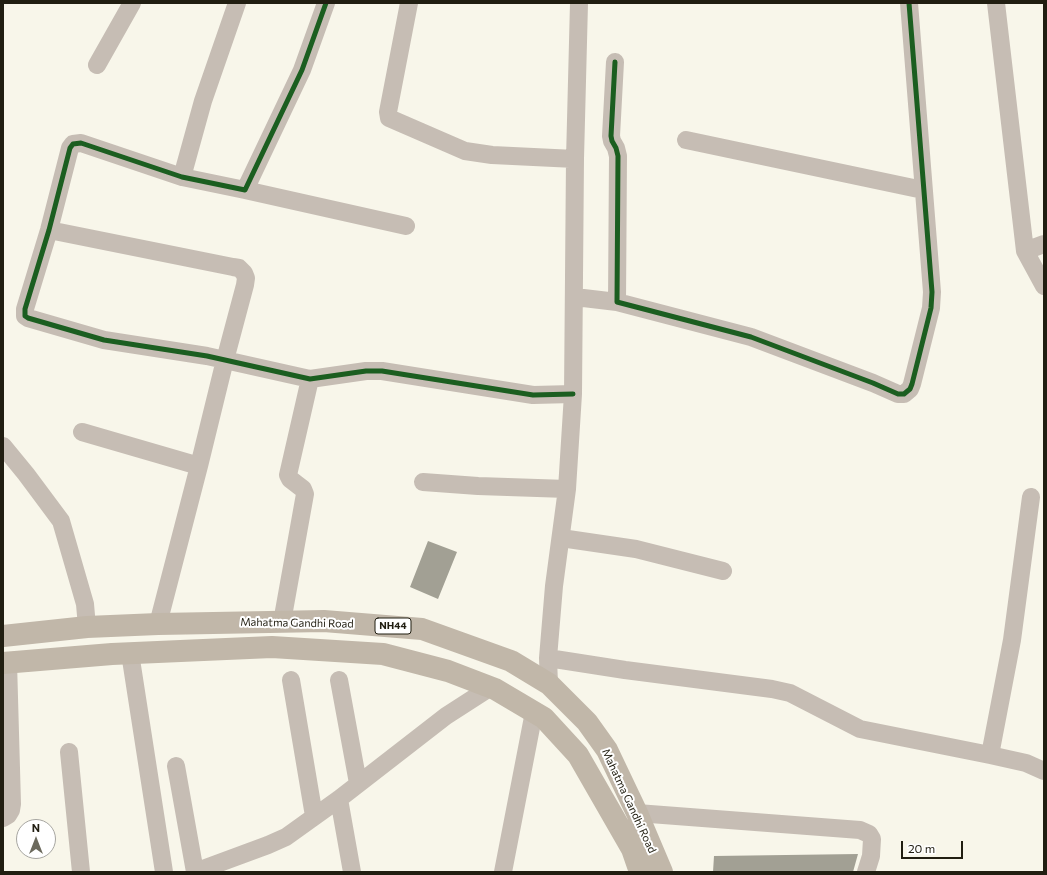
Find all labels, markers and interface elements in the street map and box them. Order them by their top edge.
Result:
street label: Mahatma Gandhi Road [240,615,354,631]
road number: NH44 [375,618,411,634]
street label: Mahatma Gandhi Road [599,747,659,855]
north arrow [16,819,56,859]
text: N [32,821,40,834]
scale bar [903,833,965,859]
text: 20 m [908,841,935,855]

